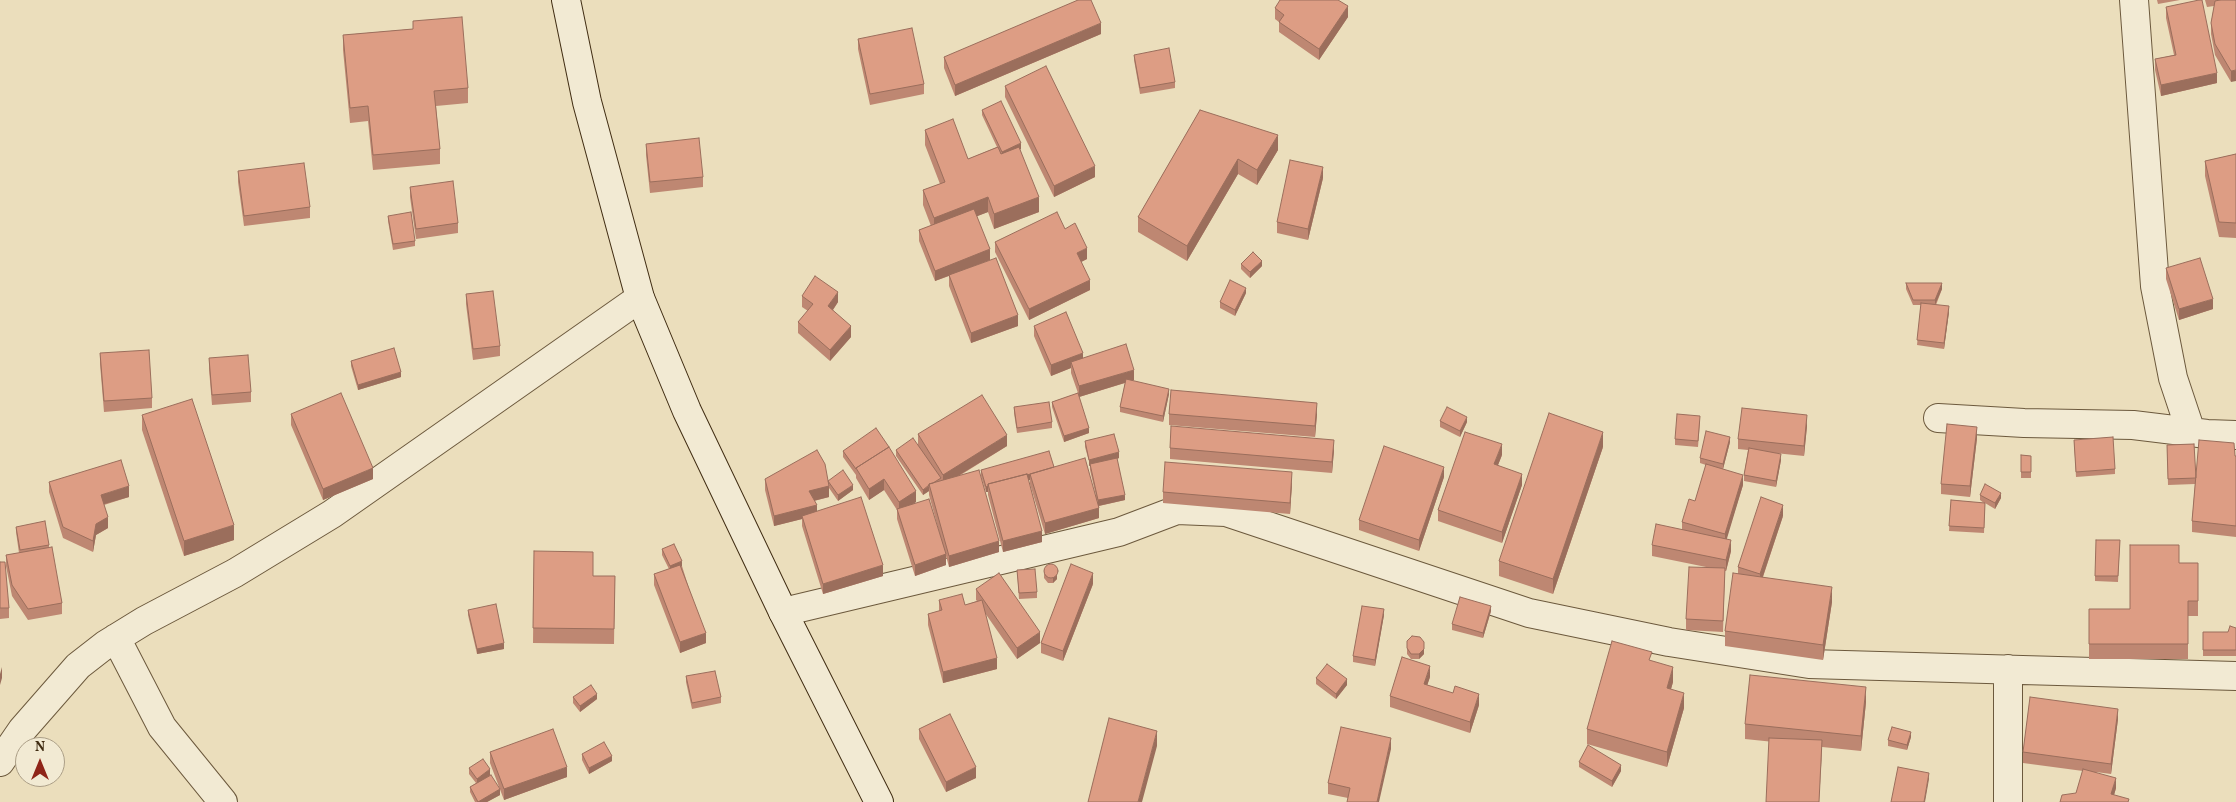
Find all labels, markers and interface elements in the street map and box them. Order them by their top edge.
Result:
north arrow [15,737,65,787]
text: N [35,738,45,757]

